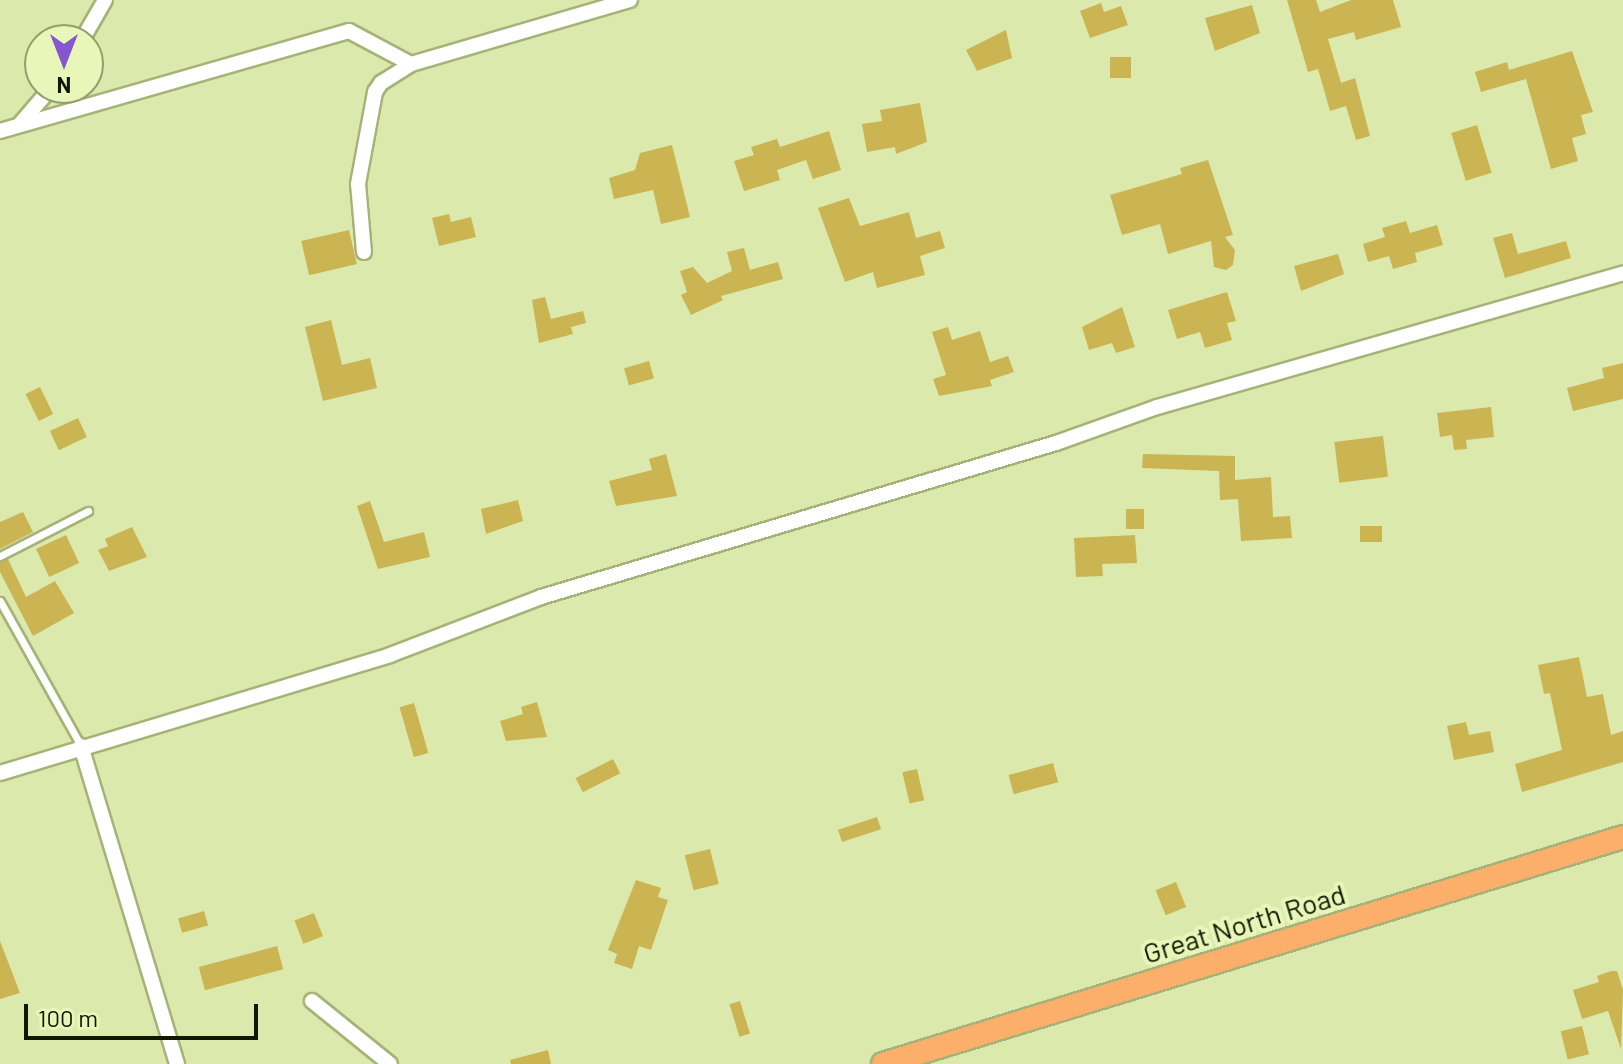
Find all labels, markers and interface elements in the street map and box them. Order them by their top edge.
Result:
north arrow [24,24,104,104]
text: N [57,73,71,99]
street label: Great North Road [1139,876,1349,970]
scale bar [28,988,262,1038]
text: 100 m [38,1003,98,1032]

